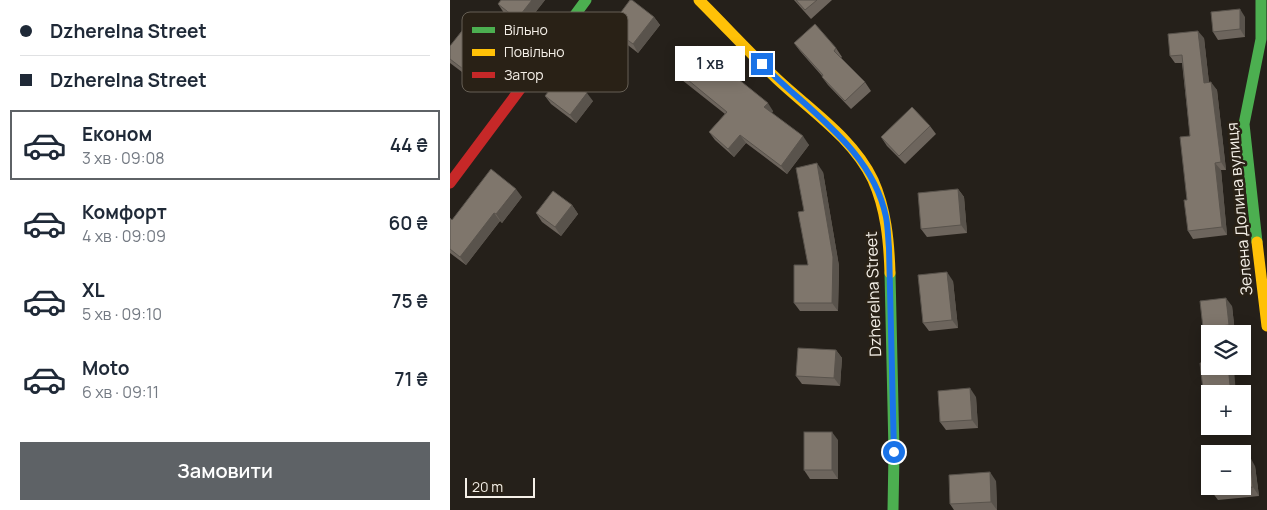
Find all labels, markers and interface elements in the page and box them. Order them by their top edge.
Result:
legend [462,12,628,92]
text: Dzherelna Street [50,18,207,44]
text: Вільно [504,20,548,39]
text: Повільно [504,42,565,61]
callout: 1 хв [674,46,744,82]
text: 1 хв [696,52,724,74]
route end [751,53,773,75]
text: Затор [504,65,544,84]
text: Dzherelna Street [50,67,207,93]
text: Економ [82,121,152,147]
street label: Зелена Долина вулиця [1220,121,1258,297]
icon: car [22,123,67,168]
text: 44 ₴ [390,132,428,158]
text: 3 хв · 09:08 [82,147,165,169]
text: Комфорт [82,199,167,225]
icon: car [22,201,67,246]
text: 60 ₴ [389,210,428,236]
text: 4 хв · 09:09 [82,225,166,247]
street label: Dzherelna Street [860,231,886,357]
text: XL [82,277,105,303]
icon: car [22,279,67,324]
text: 75 ₴ [392,288,428,314]
text: 5 хв · 09:10 [82,303,162,325]
map controls [1201,325,1251,495]
button: layers [1201,325,1251,375]
text: Moto [82,355,129,381]
icon: car [22,357,67,402]
text: 71 ₴ [395,366,428,392]
text: 6 хв · 09:11 [82,381,159,403]
button: + [1201,385,1251,435]
route start [883,441,905,463]
button: Замовити [20,442,430,500]
button: − [1201,445,1251,495]
scale bar [465,475,535,498]
text: 20 m [472,477,503,496]

